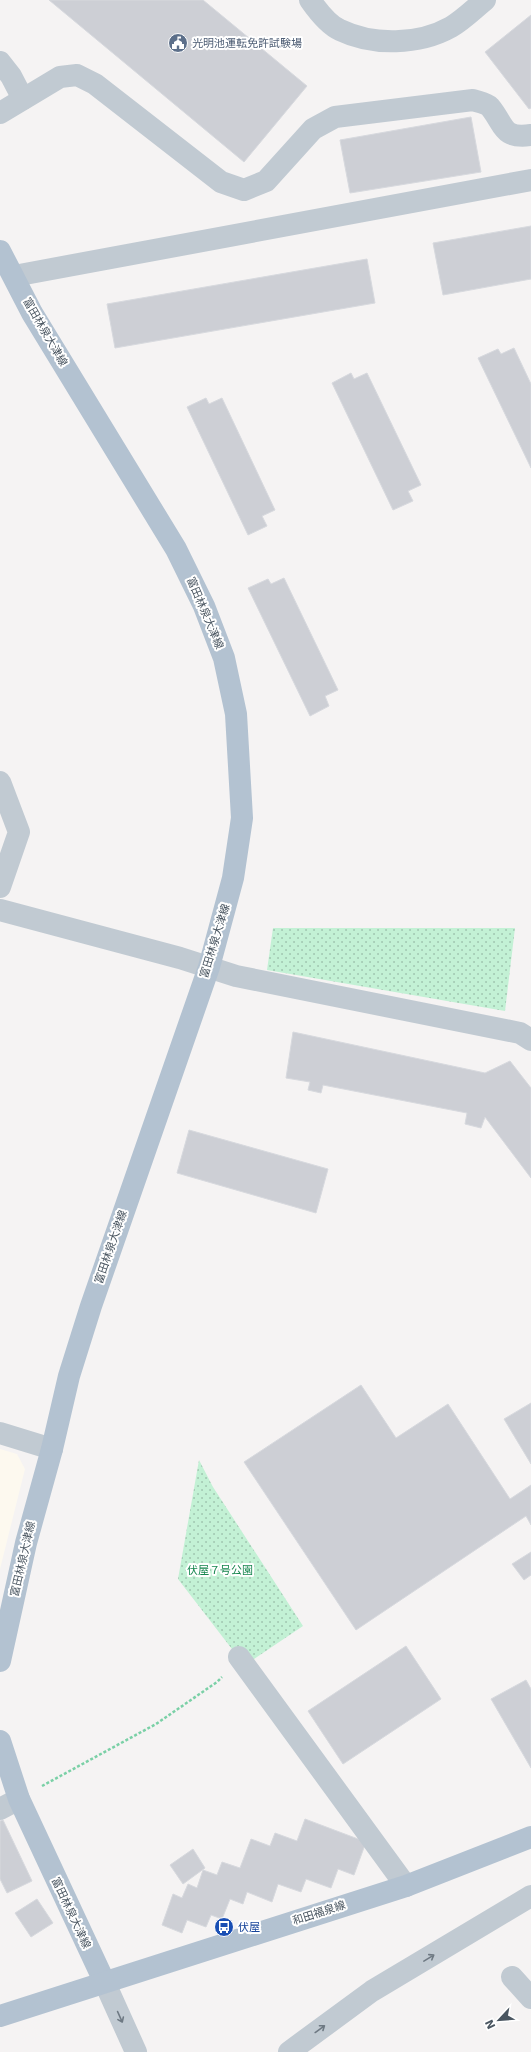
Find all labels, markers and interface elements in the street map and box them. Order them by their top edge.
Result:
public building icon: 光明池運転免許試験場 [167,32,189,54]
place label: 光明池運転免許試験場 [192,37,302,50]
street label: 富田林泉大津線 [20,295,70,369]
street label: 富田林泉大津線 [184,575,226,651]
street label: 富田林泉大津線 [198,902,232,980]
street label: 富田林泉大津線 [92,1208,130,1286]
street label: 富田林泉大津線 [8,1520,38,1598]
park label: 伏屋７号公園 [187,1564,253,1577]
street label: 富田林泉大津線 [49,1875,93,1951]
street label: 和田福泉線 [291,1898,347,1928]
bus stop icon: 伏屋 [213,1916,235,1938]
place label: 伏屋 [238,1921,260,1934]
one-way arrow [423,1953,435,1961]
north arrow [479,2000,519,2040]
one-way arrow [117,2010,124,2022]
text: N [483,2017,498,2031]
one-way arrow [315,2025,326,2033]

